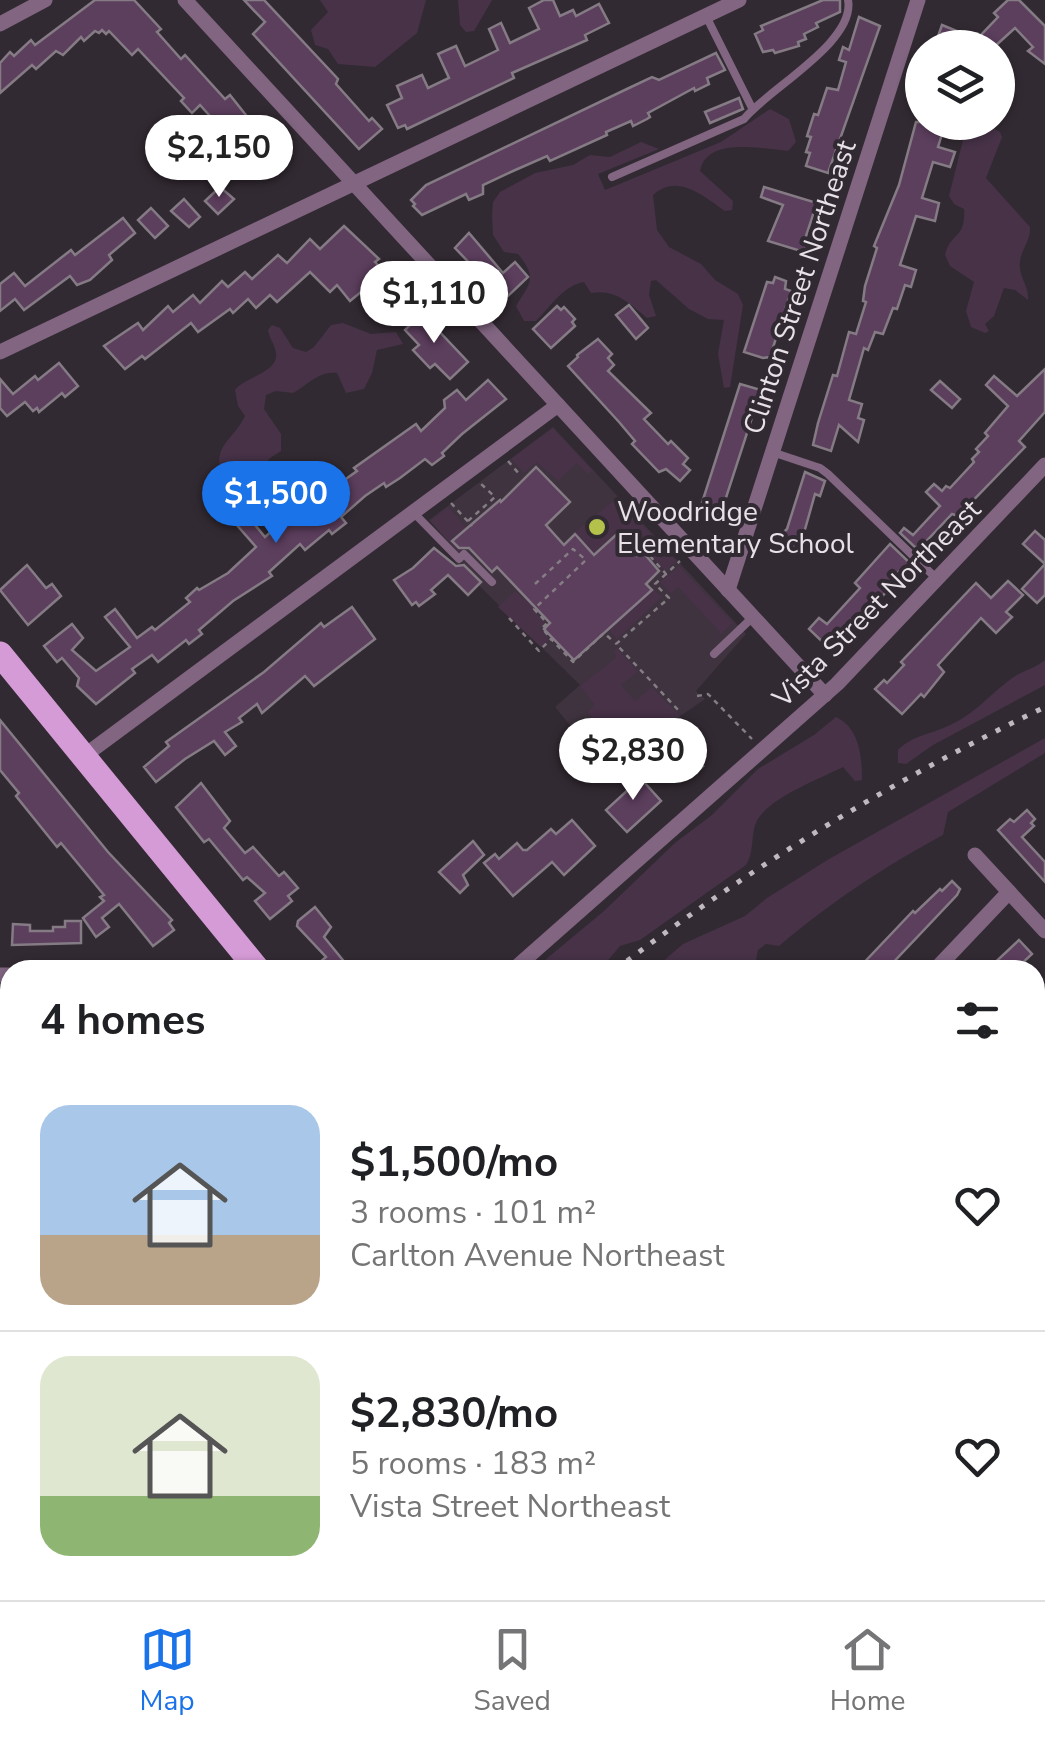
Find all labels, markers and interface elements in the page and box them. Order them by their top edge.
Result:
map controls [905,30,1015,140]
button: layers [905,30,1015,140]
pin: $2,150 [138,115,300,200]
text: $2,150 [167,126,271,169]
street label: Clinton Street Northeast [734,135,866,439]
pin: $1,110 [353,261,515,346]
text: $1,110 [382,272,486,315]
pin: $1,500 [195,461,357,546]
text: $1,500 [224,472,328,515]
street label: Vista Street Northeast [764,491,989,717]
place label: Woodridge Elementary School [617,493,854,563]
marker: Woodridge Elementary School [586,516,608,538]
pin: $2,830 [552,718,714,803]
text: $2,830 [581,729,685,772]
text: 4 homes [40,992,205,1049]
icon: filters [950,993,1005,1048]
text: $1,500/mo [350,1134,558,1191]
icon: home [120,1145,240,1265]
icon: heart [950,1178,1005,1233]
text: 3 rooms · 101 m² [350,1191,596,1234]
text: Carlton Avenue Northeast [350,1234,725,1277]
text: $2,830/mo [350,1385,558,1442]
icon: home [120,1396,240,1516]
icon: heart [950,1429,1005,1484]
text: 5 rooms · 183 m² [350,1442,596,1485]
text: Vista Street Northeast [350,1485,670,1528]
tab: Map [139,1622,195,1720]
tab: Saved [473,1622,551,1720]
tab: Home [830,1622,906,1720]

